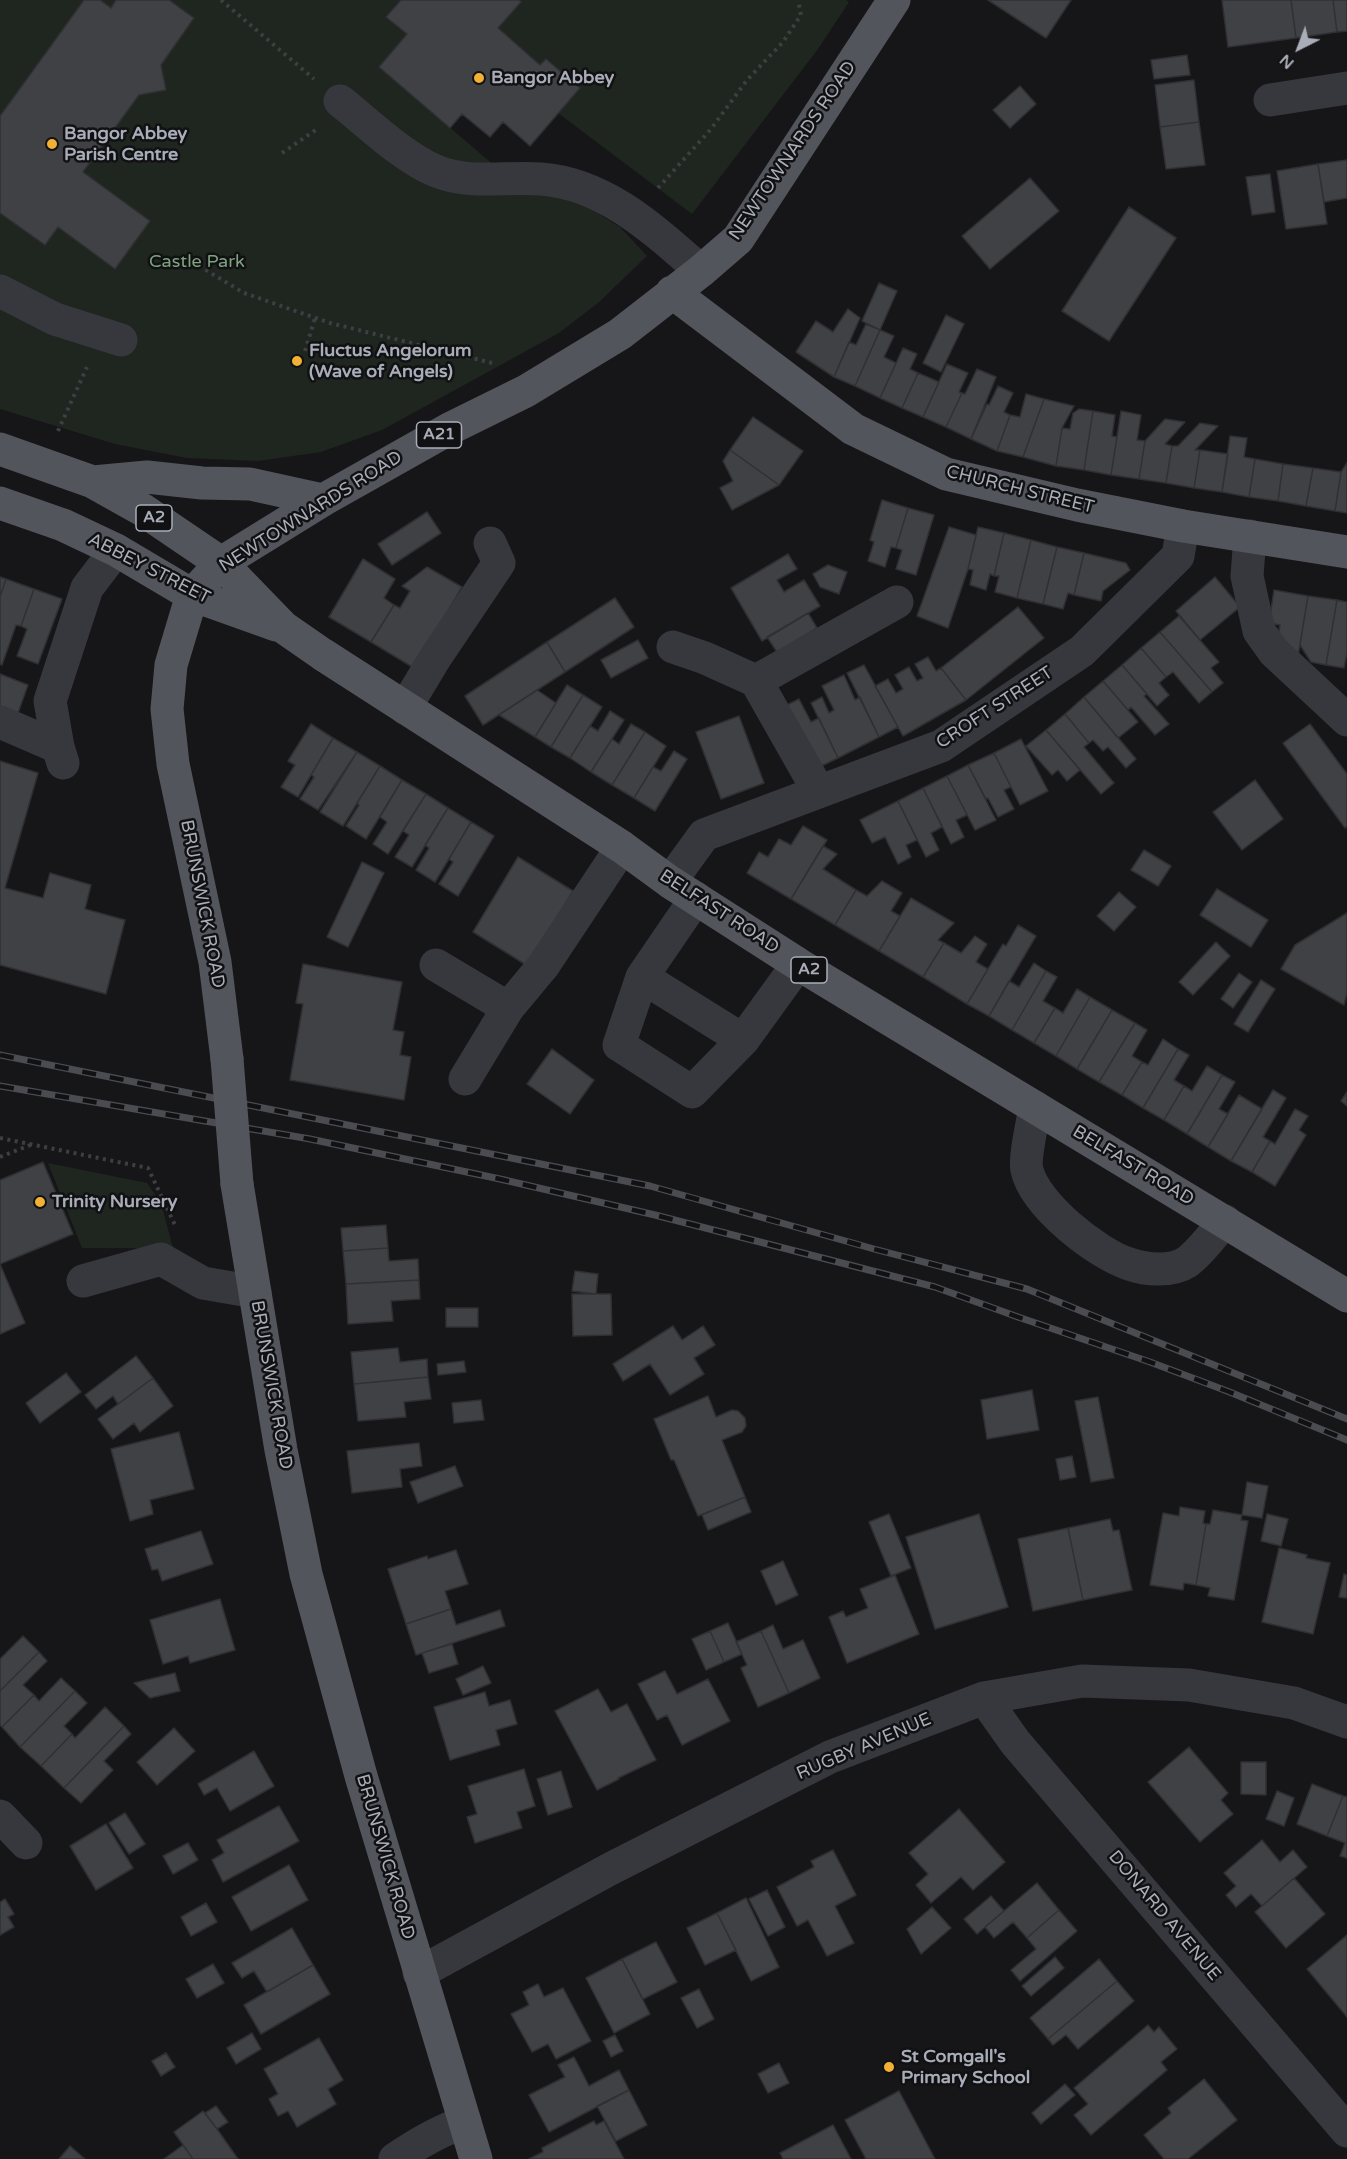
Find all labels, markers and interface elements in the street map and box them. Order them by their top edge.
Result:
north arrow [1269,18,1329,78]
text: N [1275,50,1298,73]
street label: NEWTOWNARDS ROAD [725,57,861,245]
place label: Bangor Abbey [491,67,614,89]
marker: Bangor Abbey [472,71,486,85]
place label: Bangor Abbey Parish Centre [64,123,187,166]
marker: Bangor Abbey Parish Centre [45,137,59,151]
park label: Castle Park [149,251,245,273]
place label: Fluctus Angelorum (Wave of Angels) [309,340,472,382]
marker: Fluctus Angelorum (Wave of Angels) [290,354,304,368]
road number: A21 [416,422,462,448]
street label: NEWTOWNARDS ROAD [216,447,406,577]
street label: CHURCH STREET [944,461,1096,519]
road number: A2 [136,505,172,531]
street label: ABBEY STREET [84,529,214,609]
street label: CROFT STREET [933,662,1057,754]
street label: BRUNSWICK ROAD [175,818,229,990]
street label: BELFAST ROAD [655,865,783,959]
road number: A2 [791,957,827,983]
street label: BELFAST ROAD [1068,1121,1198,1211]
place label: Trinity Nursery [52,1191,177,1213]
marker: Trinity Nursery [33,1195,47,1209]
street label: BRUNSWICK ROAD [246,1299,296,1471]
street label: RUGBY AVENUE [793,1709,935,1785]
street label: BRUNSWICK ROAD [351,1772,419,1942]
street label: DONARD AVENUE [1103,1847,1225,1985]
place label: St Comgall's Primary School [901,2046,1030,2088]
marker: St Comgall's Primary School [882,2060,896,2074]

